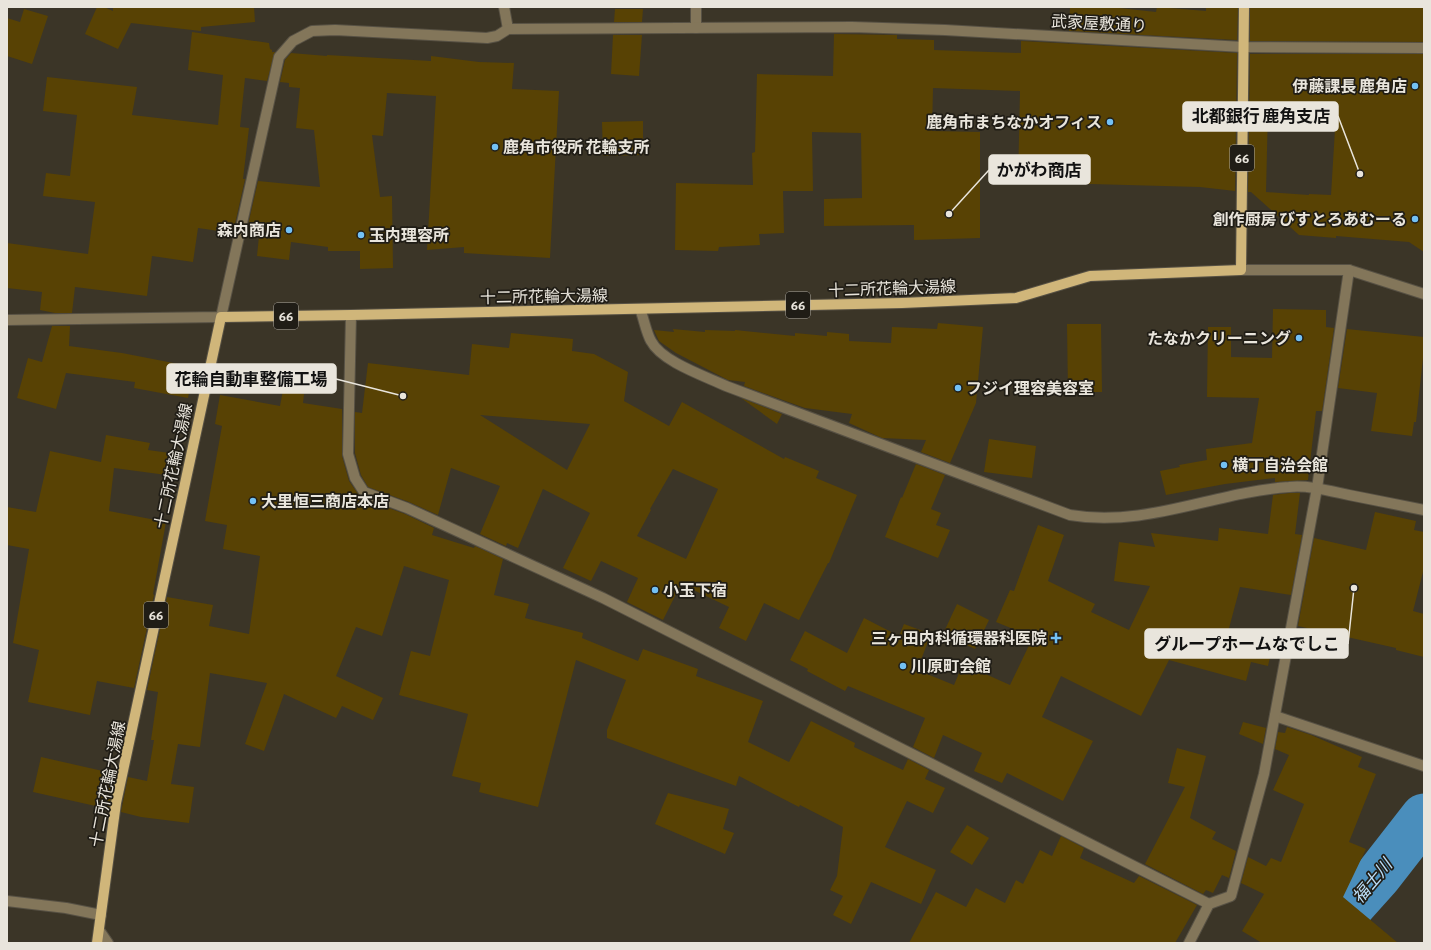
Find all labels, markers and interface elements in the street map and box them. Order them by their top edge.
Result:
street label: 武家屋敷通り [1051,12,1147,35]
place label: 伊藤課長 鹿角店 [1292,78,1407,95]
marker: 伊藤課長 鹿角店 [1410,81,1420,91]
callout: 北都銀行 鹿角支店 [1183,102,1338,131]
text: 北都銀行 鹿角支店 [1192,107,1330,125]
place label: 鹿角市まちなかオフィス [926,114,1102,131]
marker: 鹿角市まちなかオフィス [1105,117,1115,127]
place label: 鹿角市役所 花輪支所 [503,138,649,156]
marker: 鹿角市役所 花輪支所 [490,142,500,152]
road number: 66 [1230,145,1254,171]
callout: かがわ商店 [989,155,1090,184]
text: かがわ商店 [997,161,1082,179]
place label: 創作厨房 びすとろあむーる [1213,211,1407,228]
marker: 創作厨房 びすとろあむーる [1410,214,1420,224]
place label: 森内商店 [217,222,281,239]
marker: 森内商店 [284,225,294,235]
place label: 玉内理容所 [369,227,449,244]
marker: 玉内理容所 [356,230,366,240]
street label: 十二所花輪大湯線 [828,278,956,299]
street label: 十二所花輪大湯線 [480,287,608,306]
road number: 66 [786,292,810,318]
road number: 66 [274,303,298,329]
place label: たなかクリーニング [1147,329,1291,347]
marker: たなかクリーニング [1294,333,1304,343]
callout: 花輪自動車整備工場 [167,364,336,393]
text: 花輪自動車整備工場 [175,370,328,388]
place label: フジイ理容美容室 [966,380,1094,397]
marker: フジイ理容美容室 [953,383,963,393]
street label: 十二所花輪大湯線 [152,402,195,530]
place label: 横丁自治会館 [1232,456,1328,474]
marker: 横丁自治会館 [1219,460,1229,470]
place label: 大里恒三商店本店 [261,493,389,510]
marker: 大里恒三商店本店 [248,496,258,506]
place label: 小玉下宿 [663,582,727,599]
marker: 小玉下宿 [650,585,660,595]
road number: 66 [144,602,168,628]
callout: グループホームなでしこ [1145,629,1348,658]
place label: 三ヶ田内科循環器科医院 [871,630,1047,647]
marker: 三ヶ田内科循環器科医院 [1050,632,1062,644]
text: グループホームなでしこ [1154,635,1340,653]
place label: 川原町会館 [911,658,991,675]
marker: 川原町会館 [898,661,908,671]
street label: 十二所花輪大湯線 [87,720,128,849]
water label: 福士川 [1349,854,1397,906]

